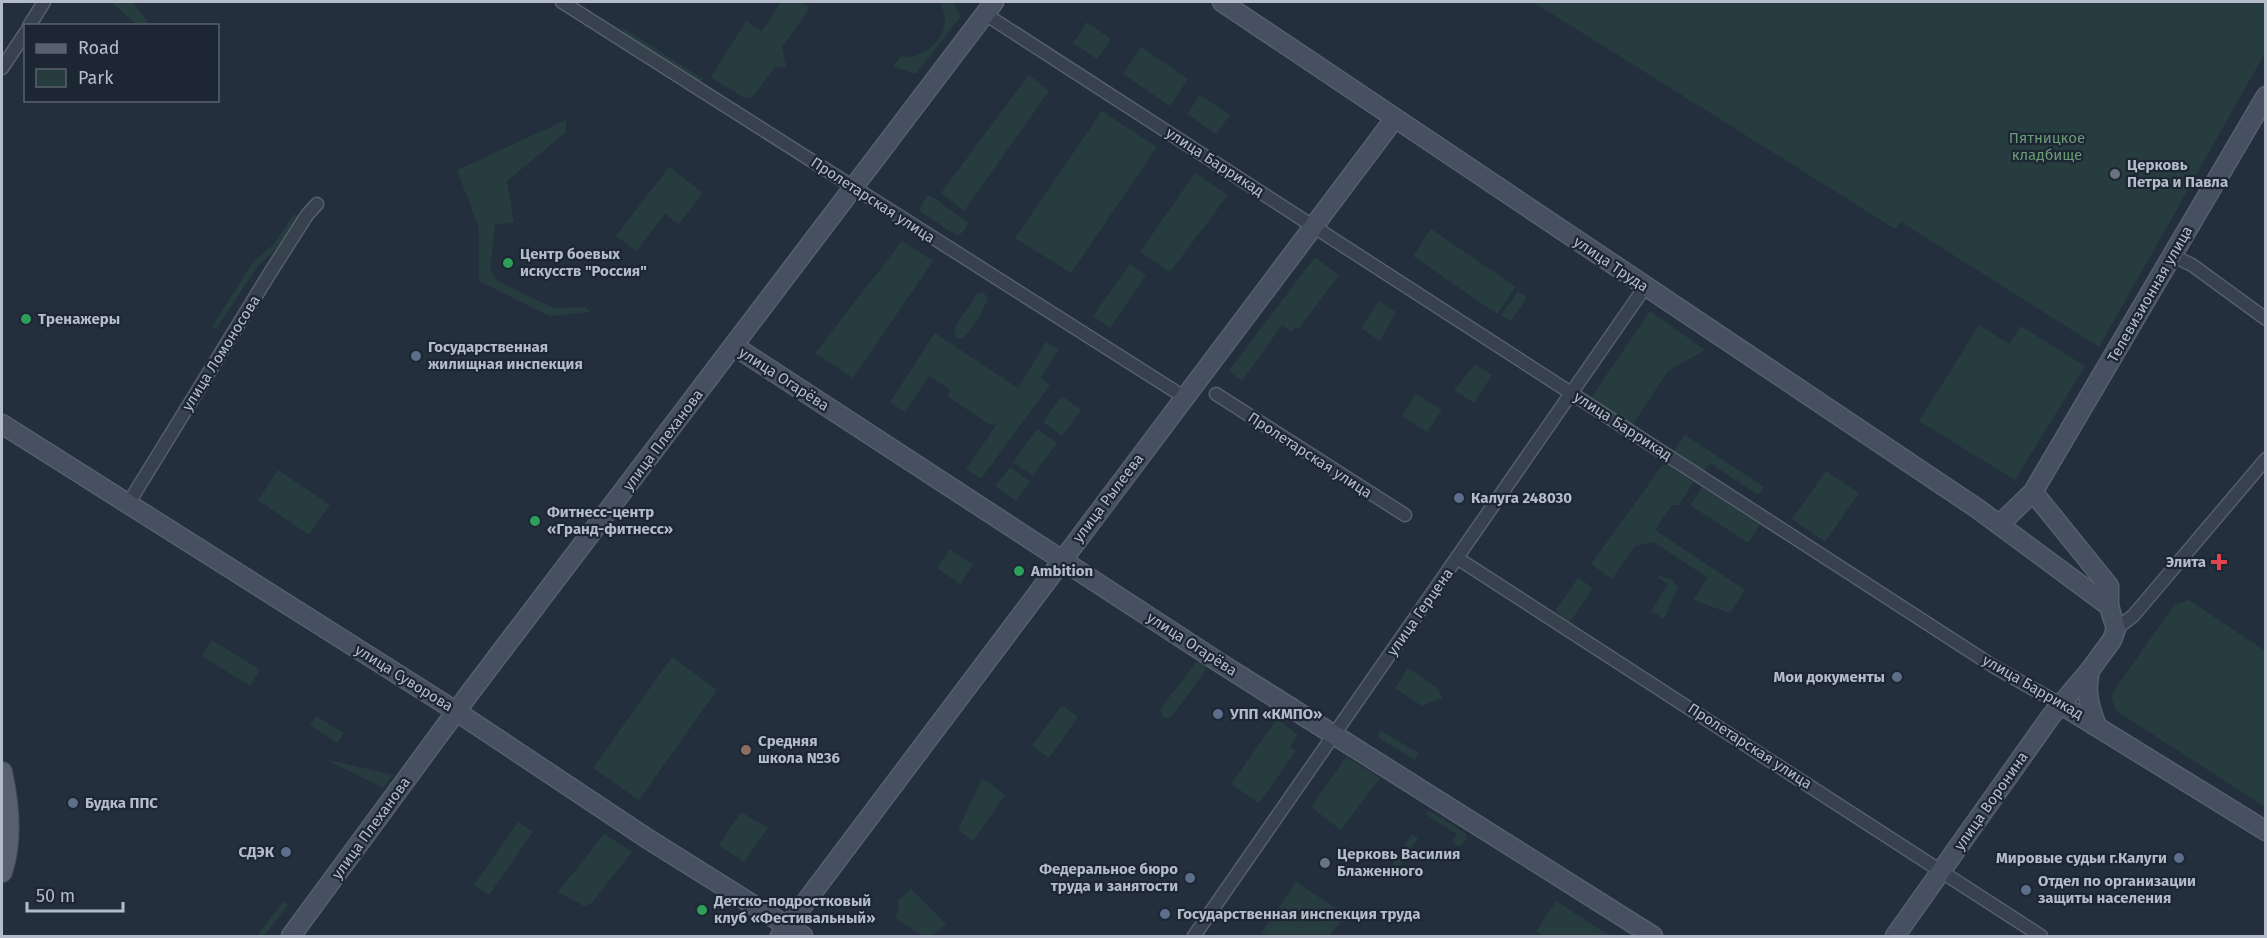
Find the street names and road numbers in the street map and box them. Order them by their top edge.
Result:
street label: улица Баррикад [1162,124,1268,200]
street label: Пролетарская улица [808,153,938,247]
street label: Телевизионная улица [2104,223,2196,365]
street label: улица Труда [1570,232,1652,296]
street label: улица Ломоносова [178,292,264,414]
street label: улица Огарёва [736,343,832,415]
street label: улица Плеханова [619,386,707,494]
street label: улица Баррикад [1570,388,1676,464]
street label: Пролетарская улица [1245,408,1375,502]
street label: улица Рылеева [1069,450,1147,546]
street label: улица Герцена [1383,565,1457,659]
street label: улица Огарёва [1144,608,1240,680]
street label: улица Суворова [352,641,456,715]
street label: улица Баррикад [1979,651,2087,723]
street label: Пролетарская улица [1685,699,1815,793]
street label: улица Воронина [1950,748,2032,854]
street label: улица Плеханова [328,773,414,883]

